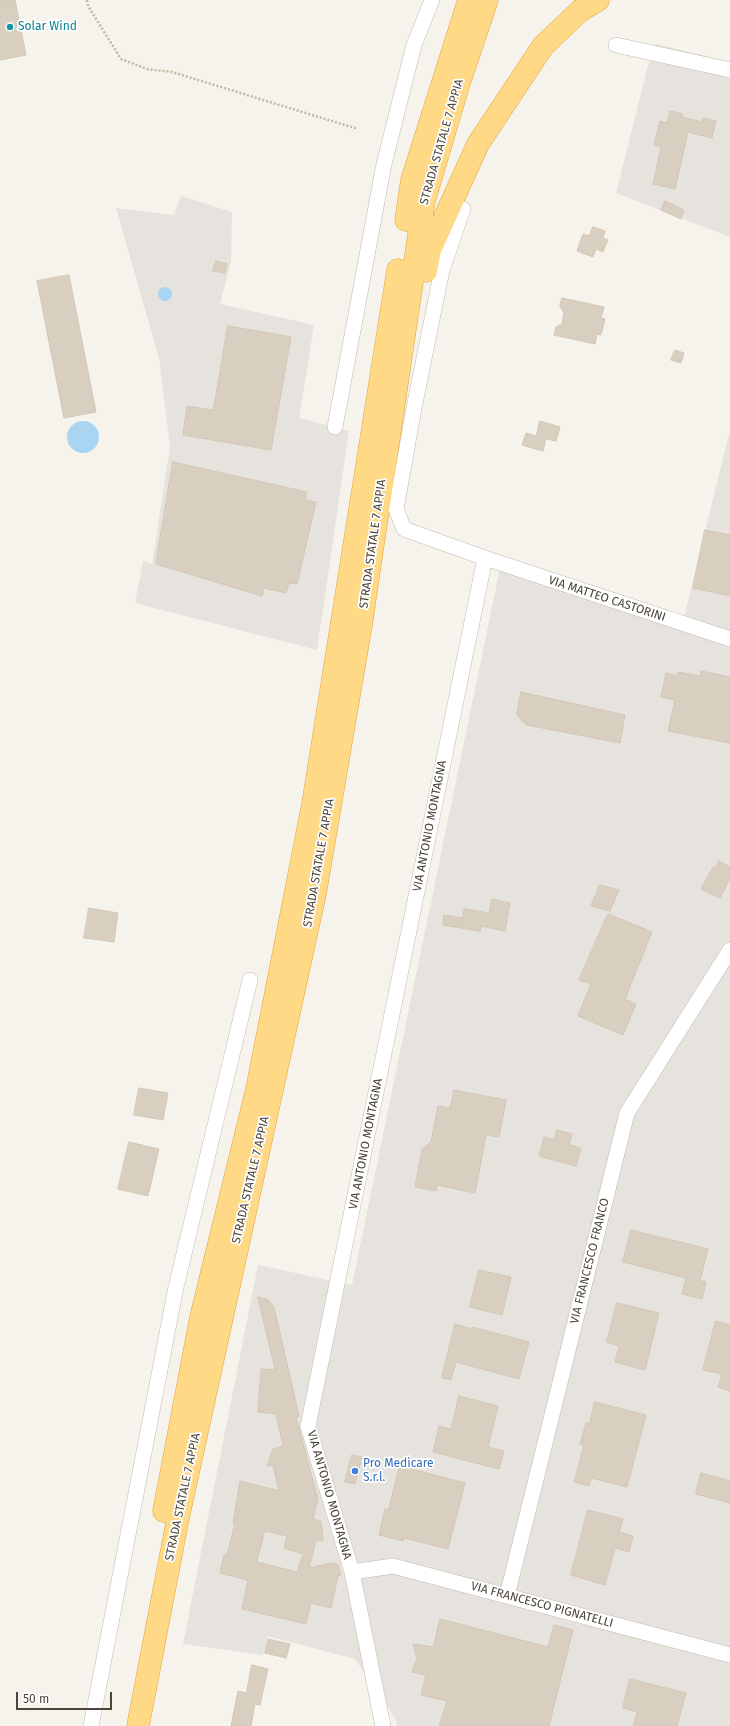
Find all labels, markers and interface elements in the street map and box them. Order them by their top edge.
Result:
place label: Solar Wind [18,20,77,34]
marker: Solar Wind [5,22,15,32]
street label: STRADA STATALE 7 APPIA [417,77,467,207]
street label: STRADA STATALE 7 APPIA [357,479,389,609]
street label: VIA MATTEO CASTORINI [547,573,667,625]
street label: VIA ANTONIO MONTAGNA [410,759,450,893]
street label: STRADA STATALE 7 APPIA [301,798,337,928]
street label: VIA ANTONIO MONTAGNA [346,1077,386,1211]
street label: STRADA STATALE 7 APPIA [229,1115,273,1245]
street label: VIA FRANCESCO FRANCO [567,1197,613,1325]
street label: VIA ANTONIO MONTAGNA [304,1429,354,1561]
street label: STRADA STATALE 7 APPIA [162,1432,204,1562]
place label: Pro Medicare S.r.l. [363,1457,434,1485]
marker: Pro Medicare S.r.l. [350,1466,360,1476]
street label: VIA FRANCESCO PIGNATELLI [469,1579,615,1631]
scale bar [18,1684,114,1710]
text: 50 m [23,1692,49,1706]

